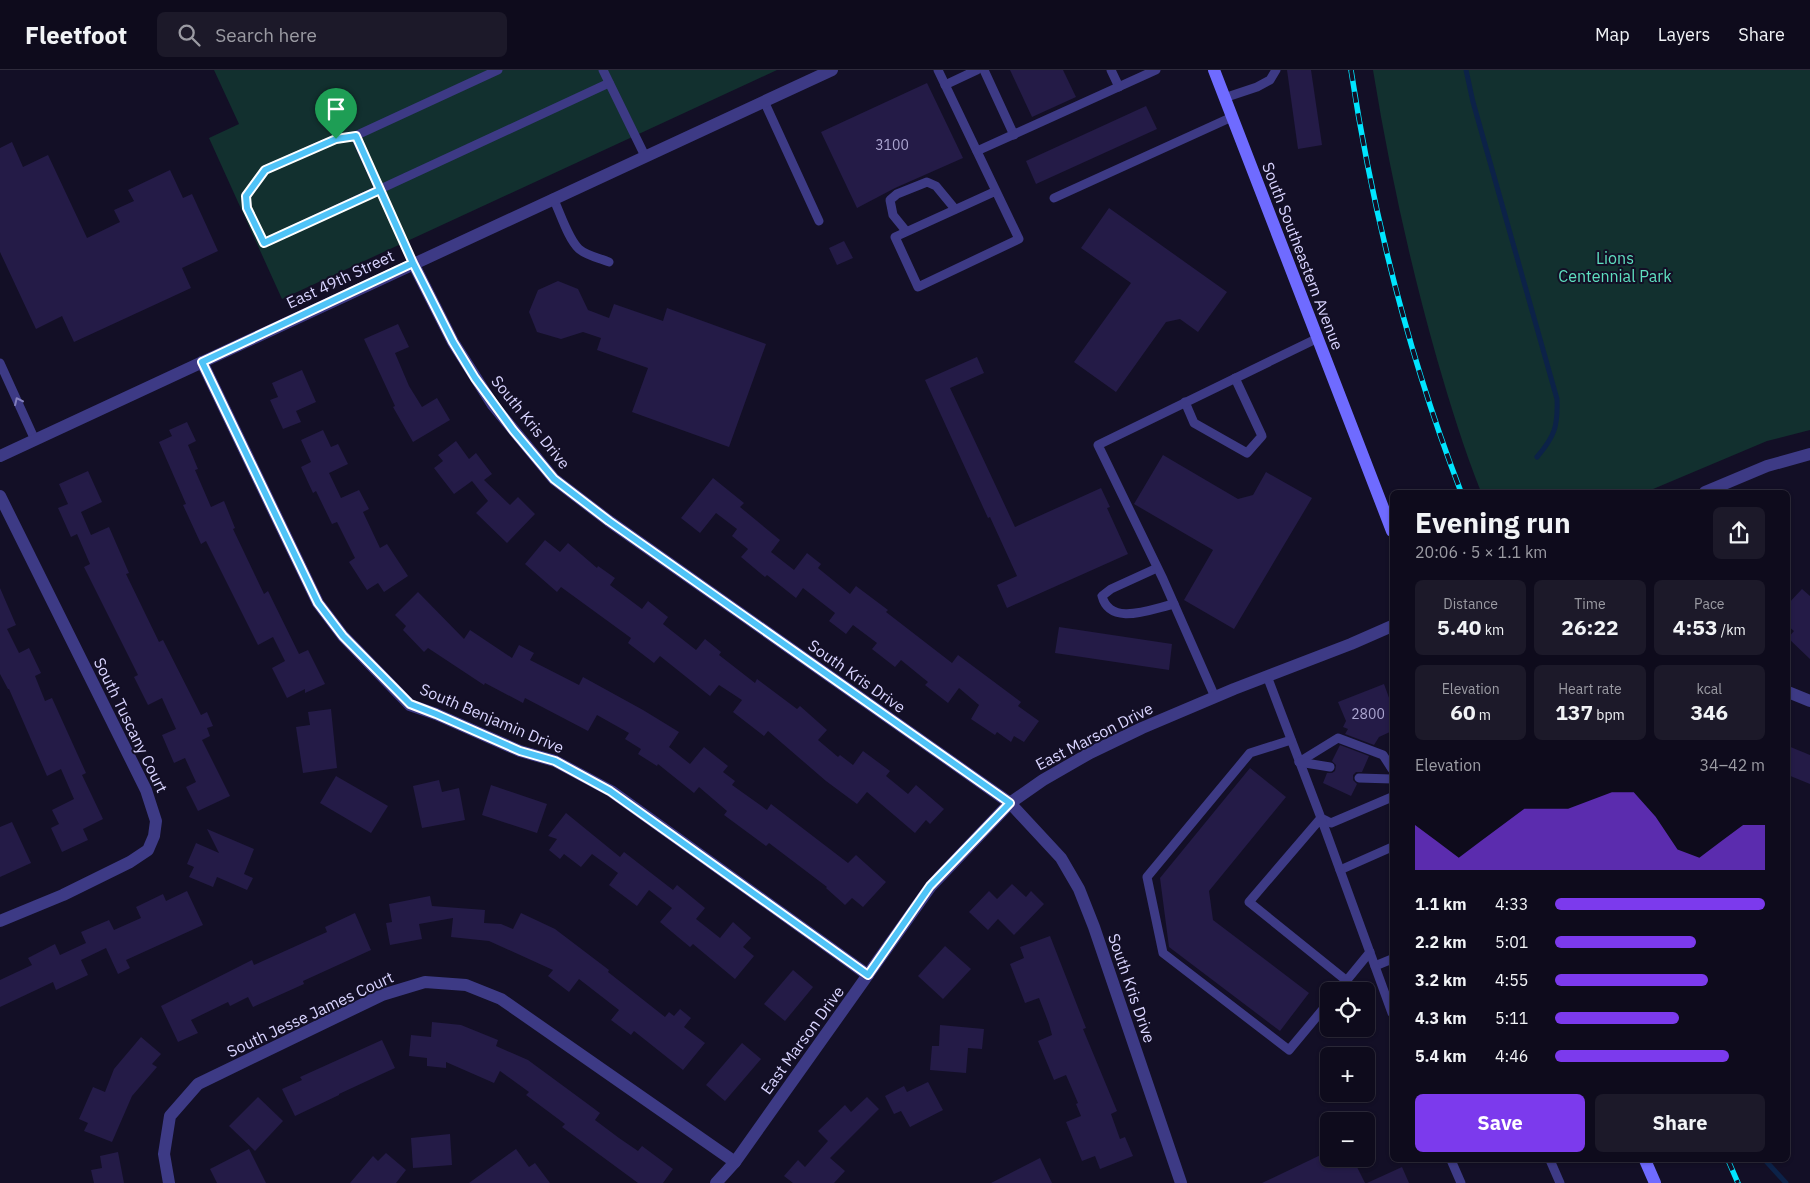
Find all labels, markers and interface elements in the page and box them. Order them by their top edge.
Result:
search box [157,12,507,57]
text: Fleetfoot [25,19,127,51]
icon: search [175,21,203,49]
text: Search here [215,23,317,47]
text: Map [1595,23,1630,46]
text: Layers [1658,23,1710,46]
text: Share [1738,23,1785,46]
pin [315,88,357,139]
icon: arrive [322,95,350,123]
house number: 3100 [875,136,909,154]
street label: South Southeastern Avenue [1258,159,1348,353]
street label: East 49th Street [283,245,397,313]
park label: Lions Centennial Park [1558,248,1672,286]
street label: South Kris Drive [487,371,575,473]
one-way arrow [13,397,24,406]
text: Evening run [1415,504,1571,541]
button: share [1713,507,1765,559]
text: 20:06 · 5 × 1.1 km [1415,542,1547,562]
text: Distance [1443,595,1498,613]
text: Time [1574,595,1606,613]
text: Pace [1694,595,1725,613]
text: 5.40 [1437,613,1481,641]
text: 26:22 [1561,613,1619,641]
text: 4:53 [1673,613,1718,641]
text: km [1481,621,1504,639]
text: /km [1718,621,1746,639]
street label: South Kris Drive [804,635,910,717]
street label: South Tuscany Court [90,654,172,796]
street label: South Benjamin Drive [417,679,567,758]
text: Elevation [1442,680,1500,698]
text: Heart rate [1558,680,1622,698]
text: kcal [1697,680,1722,698]
street label: East Marson Drive [1032,698,1156,774]
text: 60 [1450,698,1476,726]
text: 137 [1555,698,1593,726]
text: 346 [1690,698,1728,726]
house number: 2800 [1351,705,1385,723]
text: m [1476,706,1491,724]
text: bpm [1593,706,1625,724]
text: Elevation [1415,755,1481,775]
text: 34–42 m [1699,755,1765,775]
text: 1.1 km [1415,894,1466,914]
text: 4:33 [1495,894,1528,914]
street label: South Kris Drive [1104,931,1160,1046]
text: 2.2 km [1415,932,1466,952]
text: 5:01 [1495,932,1528,952]
street label: South Jesse James Court [224,967,396,1061]
text: 3.2 km [1415,970,1466,990]
text: 4:55 [1495,970,1528,990]
street label: East Marson Drive [756,982,848,1098]
map controls [1320,982,1375,1167]
button: locate [1320,982,1375,1037]
text: 4.3 km [1415,1008,1466,1028]
text: 5:11 [1495,1008,1528,1028]
text: 5.4 km [1415,1046,1466,1066]
text: 4:46 [1495,1046,1528,1066]
button: + [1320,1047,1375,1102]
button: Save [1415,1094,1585,1152]
button: Share [1595,1094,1765,1152]
button: − [1320,1112,1375,1167]

